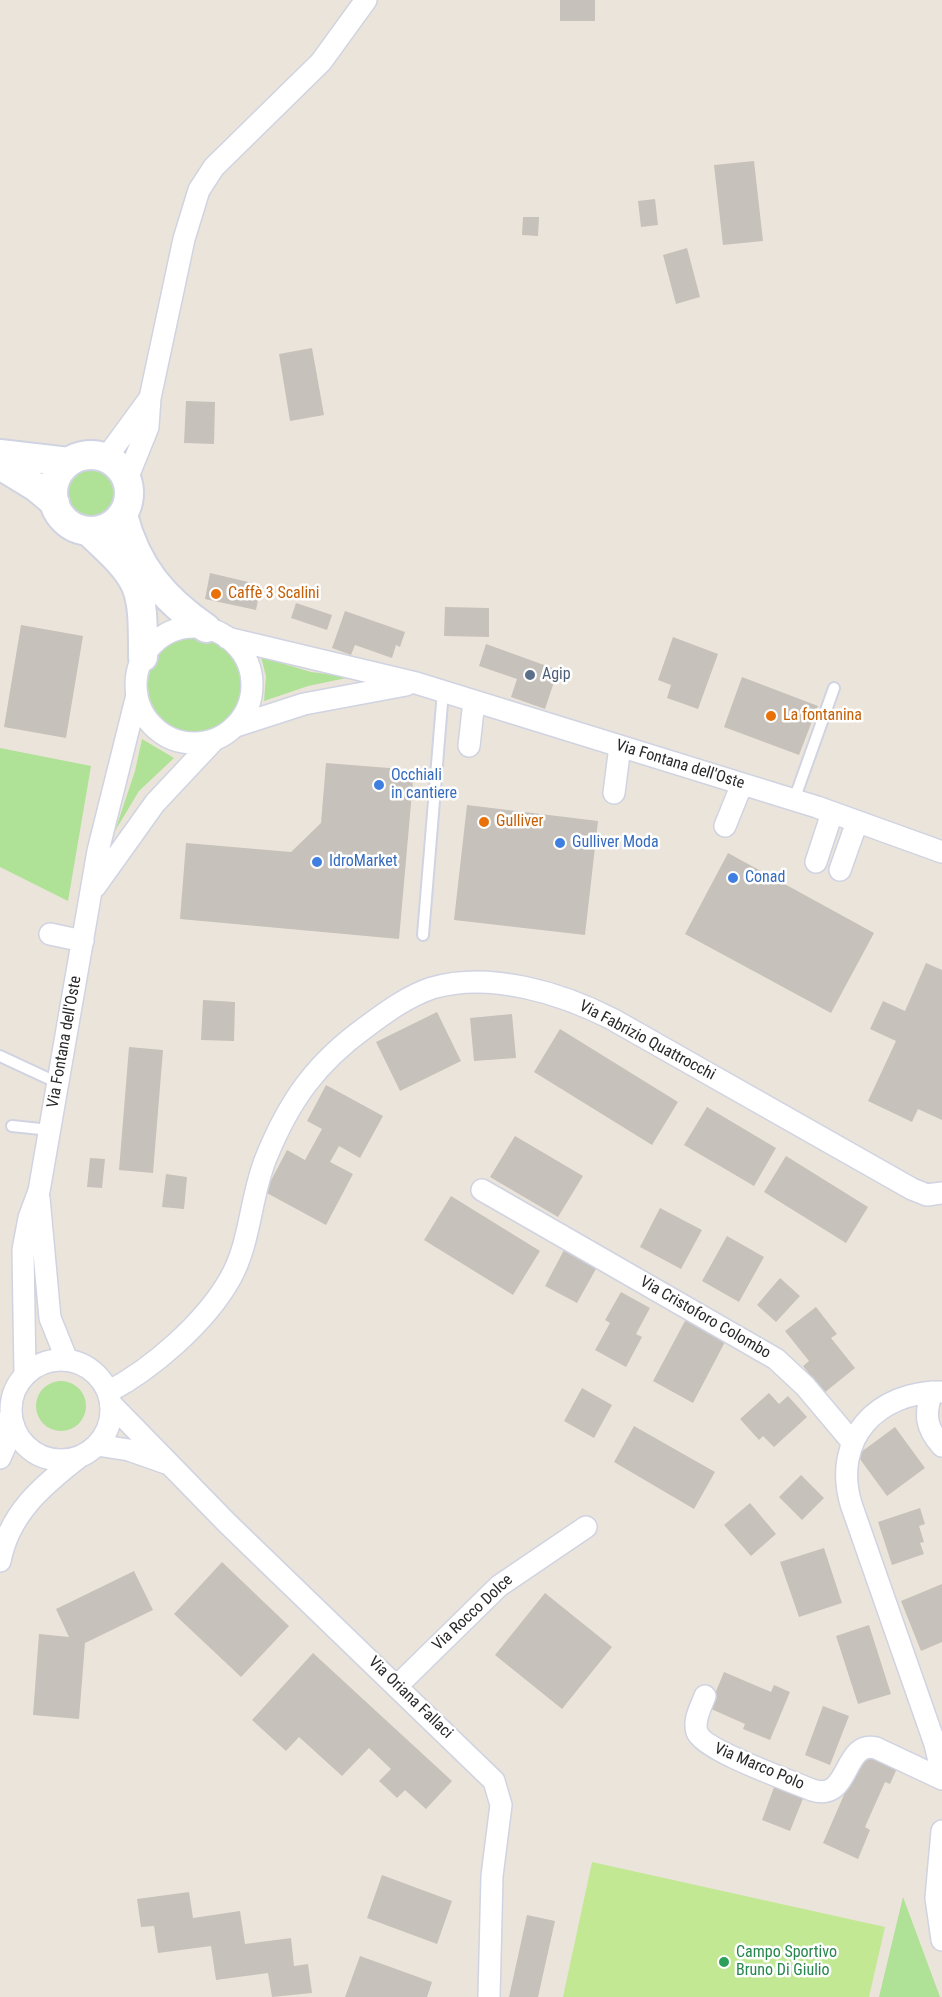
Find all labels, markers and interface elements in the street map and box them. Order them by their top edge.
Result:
place label: Caffè 3 Scalini [228,584,320,604]
marker: Caffè 3 Scalini [209,587,223,601]
place label: Agip [542,665,571,685]
marker: Agip [523,668,537,682]
place label: La fontanina [783,706,862,726]
marker: La fontanina [764,709,778,723]
street label: Via Fontana dell'Oste [613,736,747,794]
place label: Occhiali in cantiere [391,766,457,804]
marker: Occhiali in cantiere [372,778,386,792]
place label: Gulliver [496,812,543,832]
marker: Gulliver [477,815,491,829]
place label: Gulliver Moda [572,833,659,853]
marker: Gulliver Moda [553,836,567,850]
place label: IdroMarket [329,852,398,872]
marker: IdroMarket [310,855,324,869]
place label: Conad [745,868,785,888]
marker: Conad [726,871,740,885]
street label: Via Fontana dell'Oste [44,975,86,1109]
street label: Via Fabrizio Quattrocchi [576,997,718,1085]
street label: Via Cristoforo Colombo [636,1273,774,1363]
street label: Via Rocco Dolce [429,1571,517,1655]
street label: Via Oriana Fallaci [364,1653,456,1743]
street label: Via Marco Polo [711,1739,807,1795]
place label: Campo Sportivo Bruno Di Giulio [736,1943,837,1981]
marker: Campo Sportivo Bruno Di Giulio [717,1955,731,1969]

